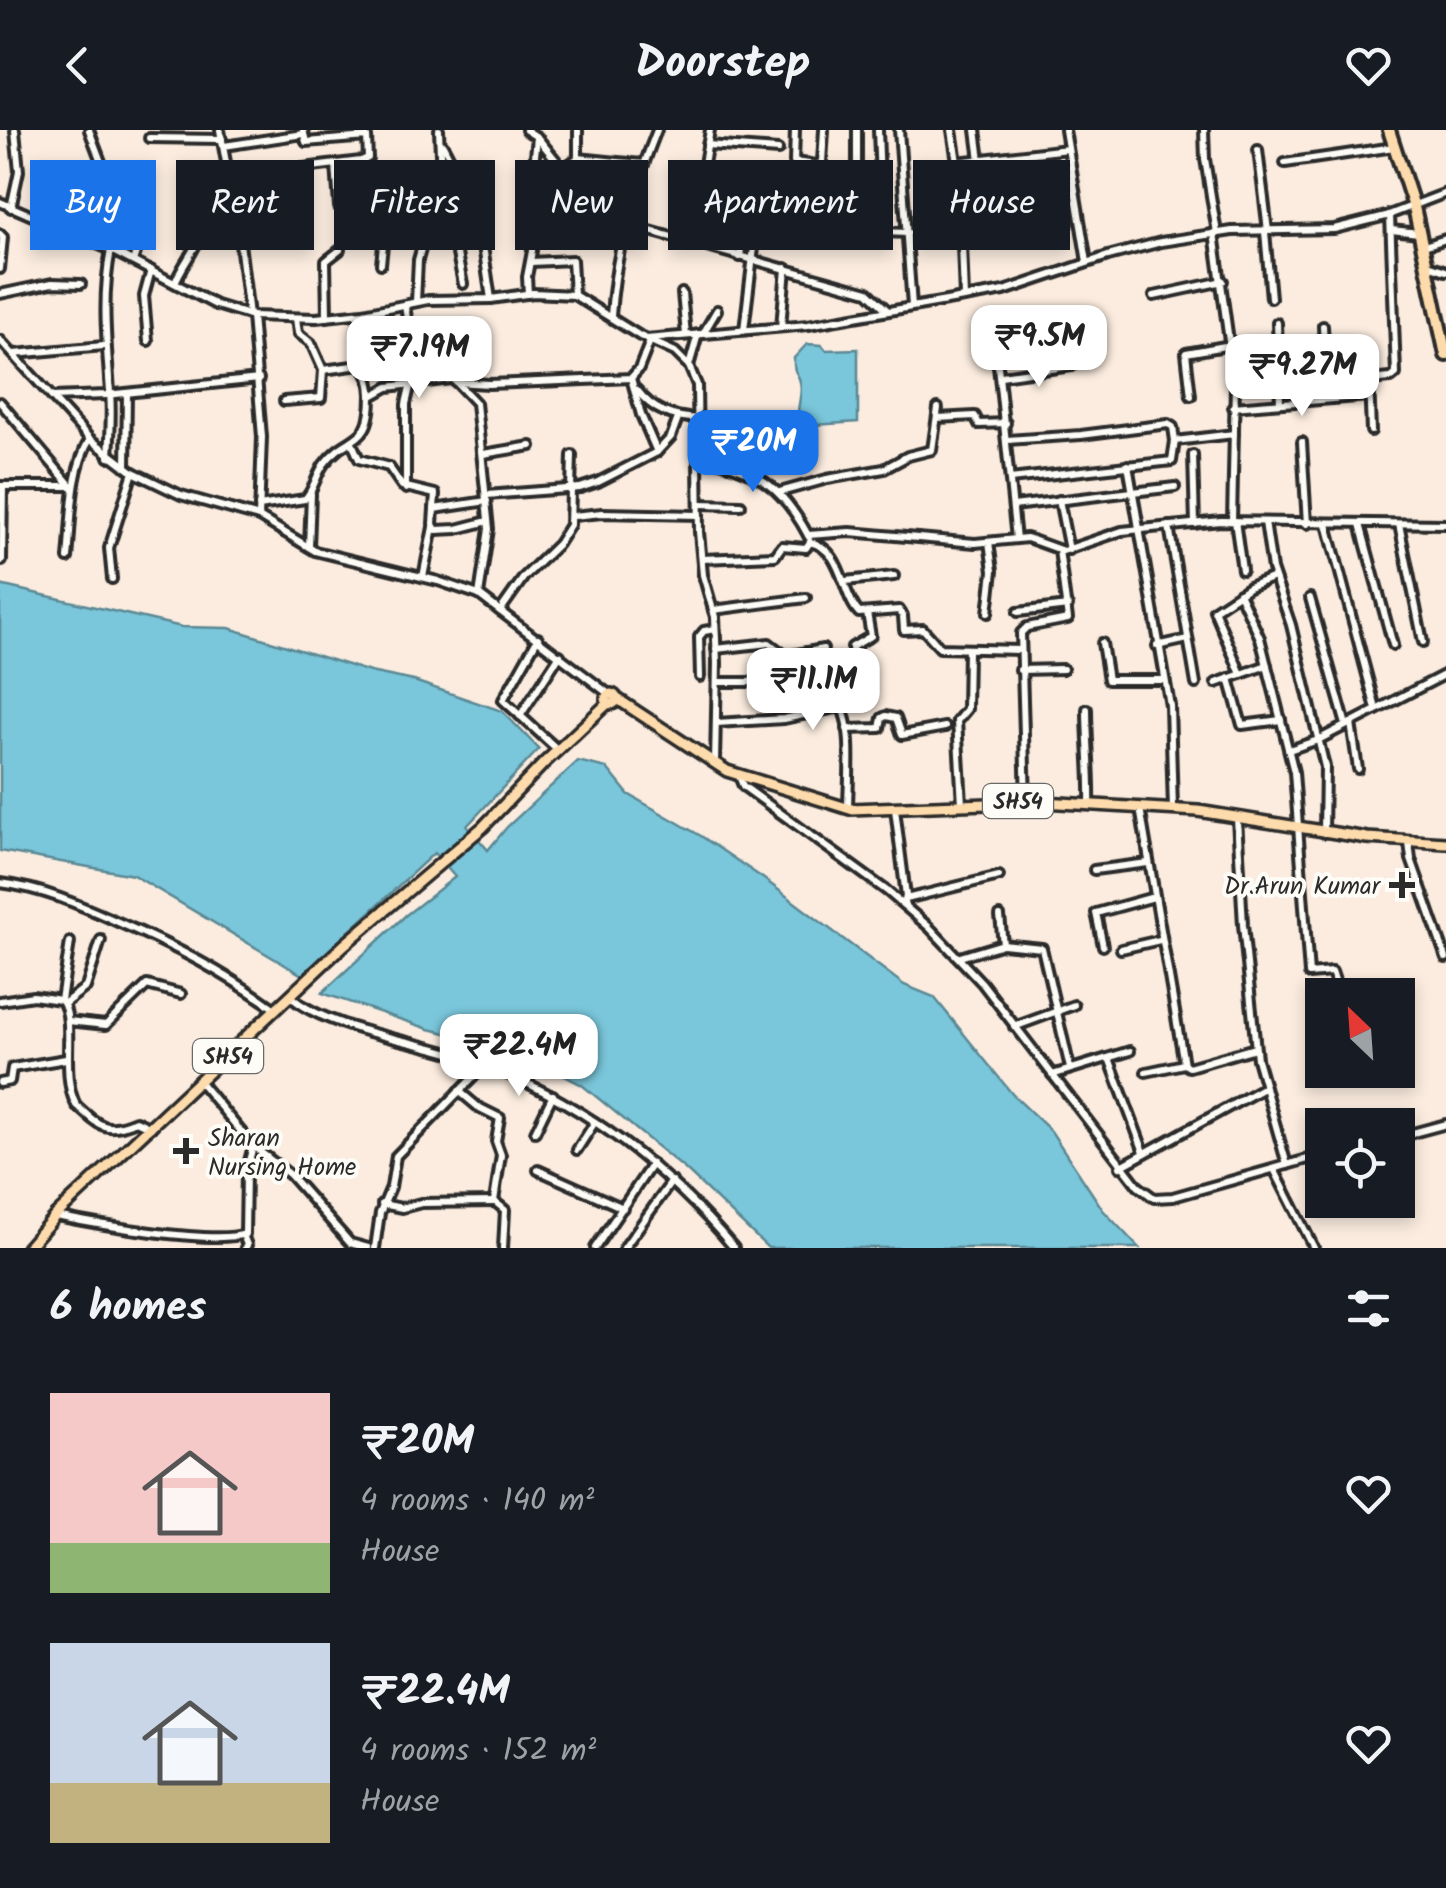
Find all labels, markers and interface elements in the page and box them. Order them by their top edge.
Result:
text: Doorstep [636,29,810,101]
icon: back [50,38,105,93]
icon: heart [1341,38,1396,93]
chip: Buy [30,160,156,250]
chip: Rent [176,160,314,250]
chip: Filters [334,160,495,250]
chip: New [515,160,648,250]
chip: Apartment [668,160,893,250]
chip: House [913,160,1070,250]
pin: ₹9.5M [969,305,1109,390]
text: ₹9.5M [993,312,1085,363]
pin: ₹7.19M [338,316,500,401]
text: ₹7.19M [369,323,469,374]
pin: ₹9.27M [1221,334,1383,419]
text: ₹9.27M [1247,341,1357,392]
pin: ₹20M [694,410,812,495]
text: ₹20M [709,417,797,468]
pin: ₹11.1M [732,648,894,733]
text: ₹11.1M [769,655,857,706]
road number: SH54 [983,784,1053,818]
place label: Dr.Arun Kumar [1224,867,1382,907]
marker: Dr.Arun Kumar [1389,872,1415,898]
north arrow [1305,978,1415,1088]
map controls [1305,978,1415,1218]
pin: ₹22.4M [438,1014,600,1099]
text: ₹22.4M [462,1021,576,1072]
road number: SH54 [193,1039,263,1073]
button: locate [1305,1108,1415,1218]
place label: Sharan Nursing Home [208,1119,356,1188]
marker: Sharan Nursing Home [173,1138,199,1164]
text: 6 homes [50,1275,206,1342]
icon: filters [1341,1281,1396,1336]
text: ₹20M [360,1409,474,1476]
icon: home [130,1433,250,1553]
icon: heart [1341,1466,1396,1521]
text: 4 rooms · 140 m² [360,1476,594,1527]
text: House [360,1527,439,1578]
text: ₹22.4M [360,1659,510,1726]
icon: home [130,1683,250,1803]
icon: heart [1341,1716,1396,1771]
text: 4 rooms · 152 m² [360,1726,596,1777]
text: House [360,1777,439,1828]

